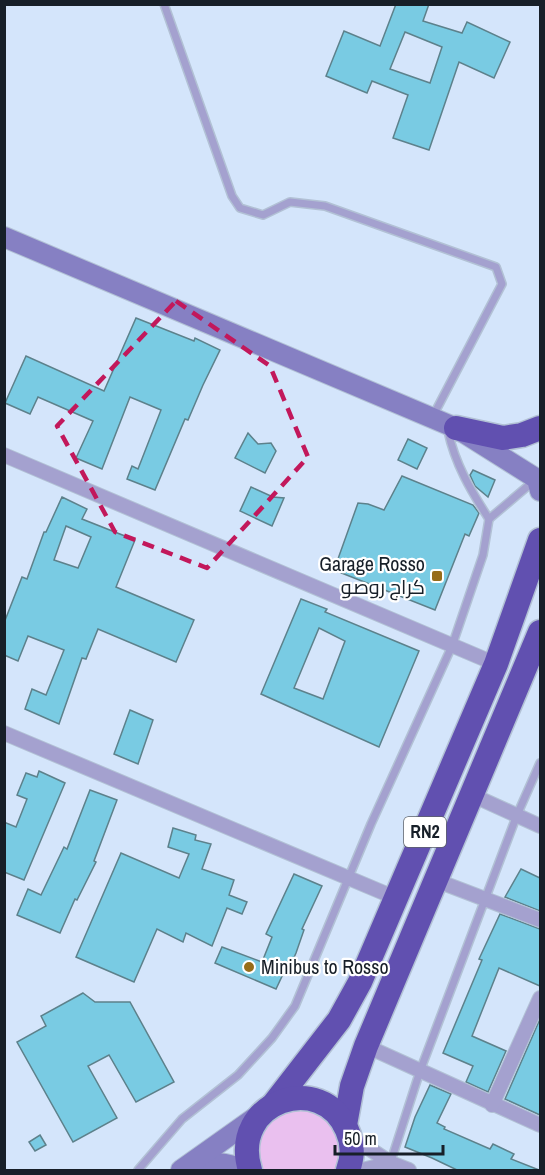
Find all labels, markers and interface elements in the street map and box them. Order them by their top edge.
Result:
place label: Garage Rosso كراج روصو [319,550,425,601]
marker: Garage Rosso كراج روصو [430,569,444,583]
road number: RN2 [404,817,446,847]
place label: Minibus to Rosso [261,953,389,980]
marker: Minibus to Rosso [242,960,256,974]
scale bar [335,1118,443,1156]
text: 50 m [344,1126,377,1151]

